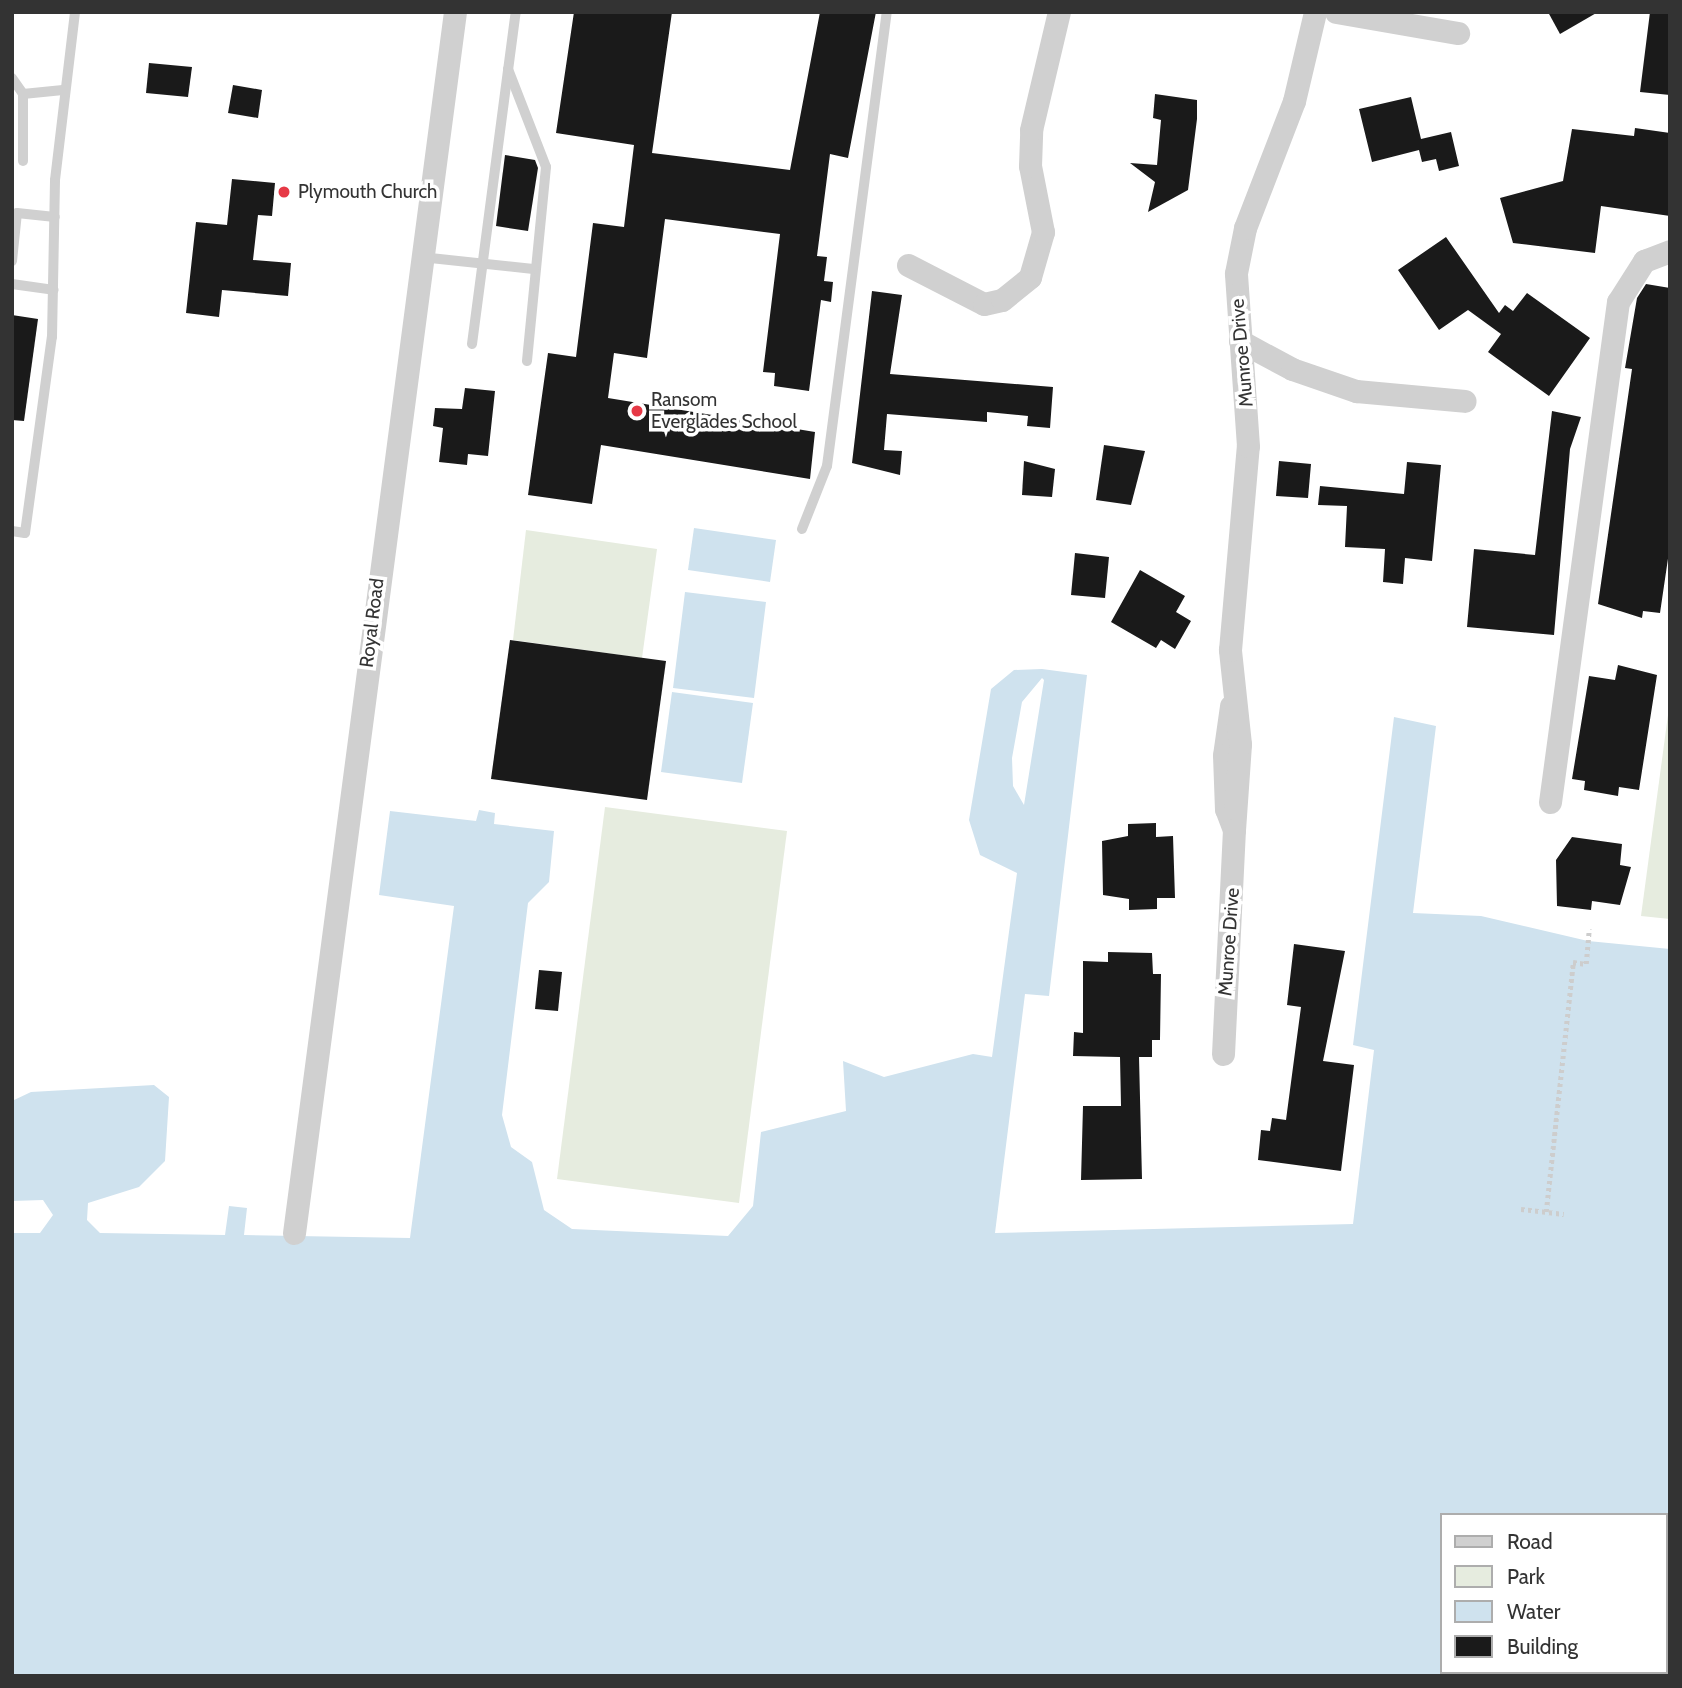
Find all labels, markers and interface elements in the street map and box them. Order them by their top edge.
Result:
place label: Plymouth Church [298,181,437,203]
marker: Plymouth Church [276,184,292,200]
street label: Munroe Drive [1226,298,1258,408]
place label: Ransom Everglades School [651,389,797,433]
marker: Ransom Everglades School [629,403,645,419]
street label: Royal Road [355,577,389,669]
street label: Munroe Drive [1214,887,1244,997]
legend [1440,1513,1668,1674]
text: Road [1507,1529,1553,1554]
text: Park [1507,1564,1545,1589]
text: Water [1507,1599,1560,1624]
text: Building [1507,1634,1578,1659]

